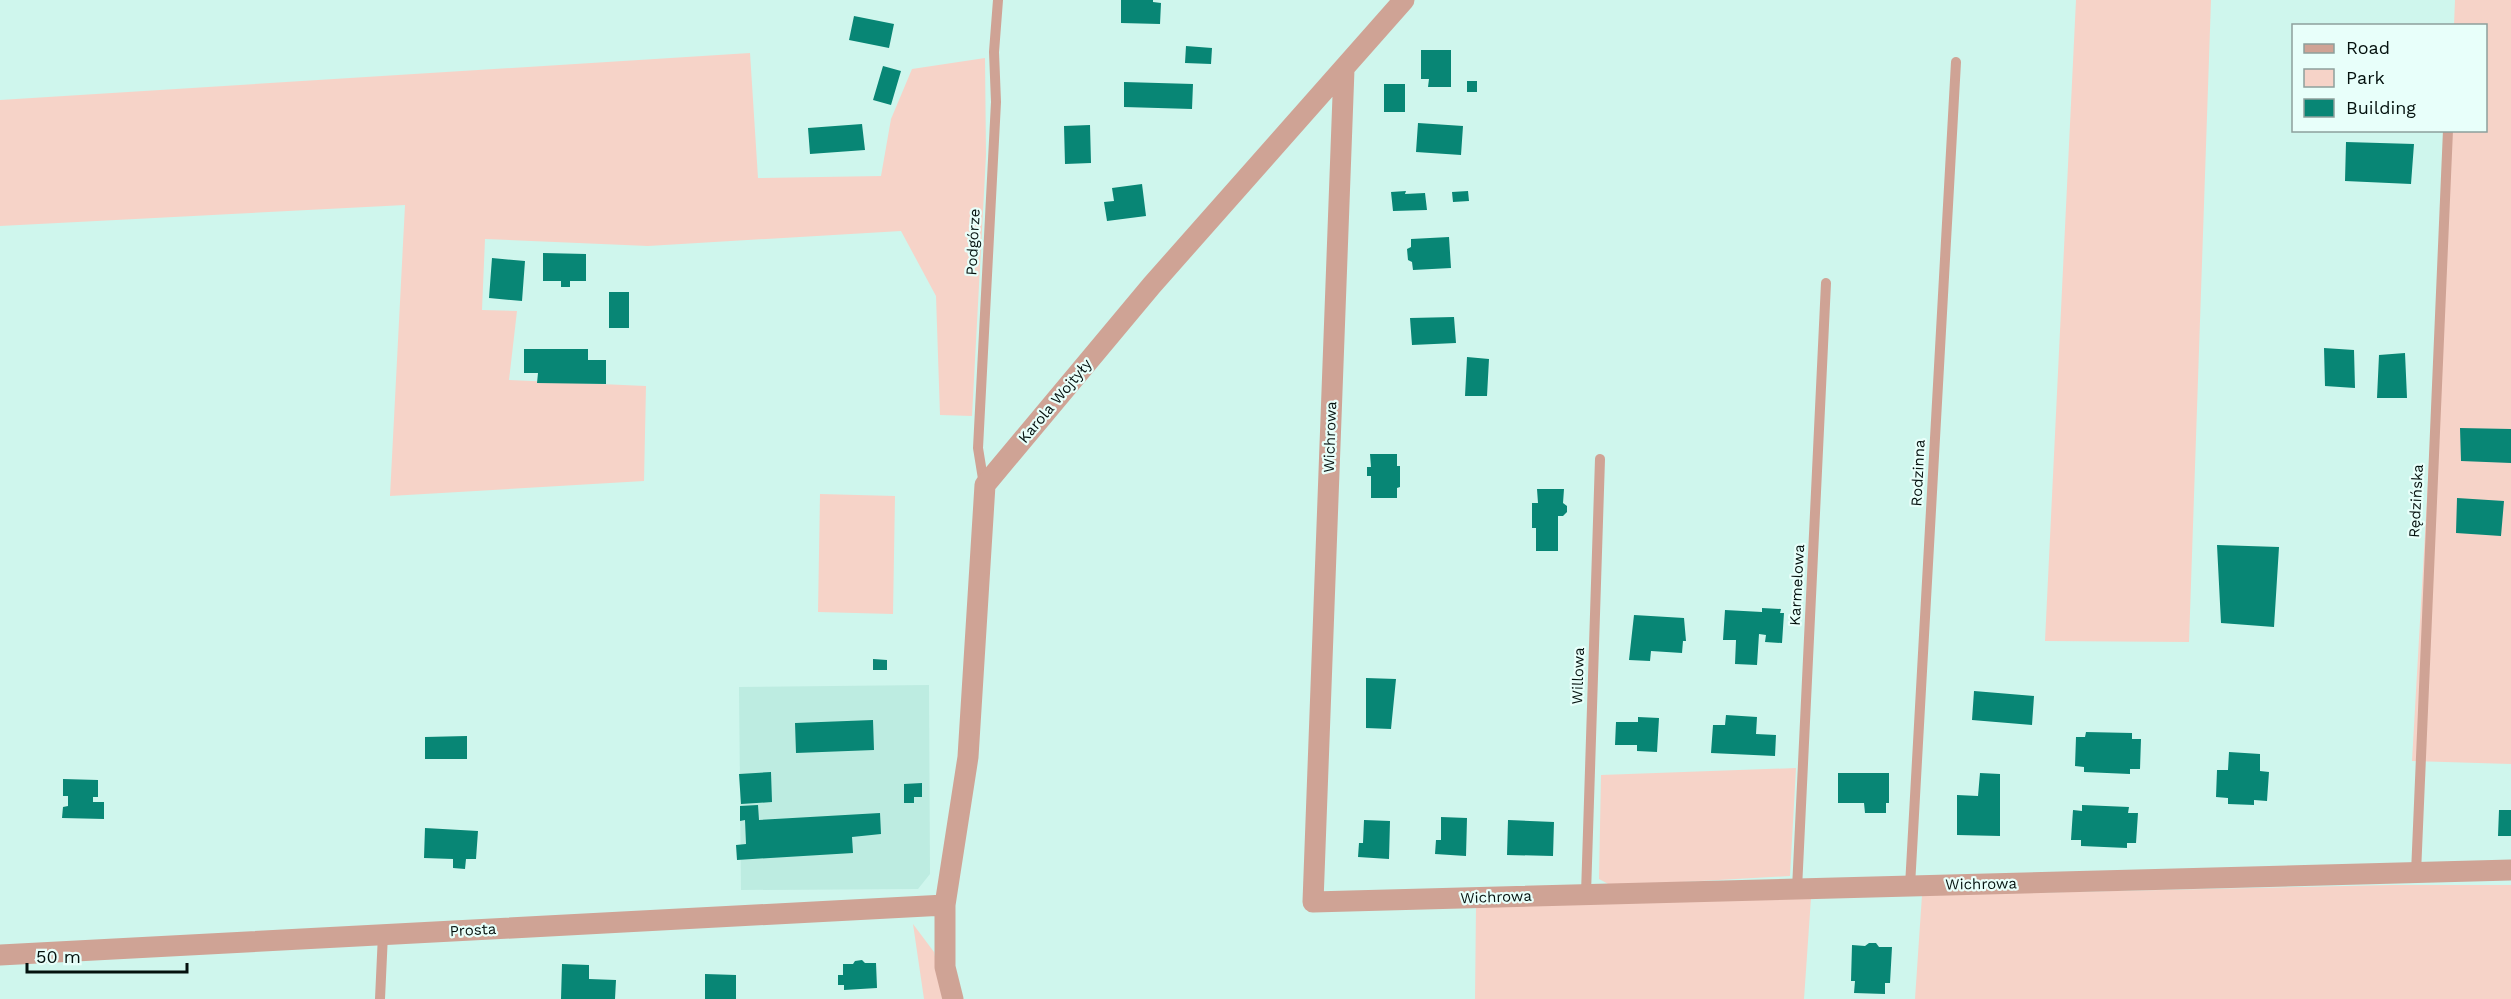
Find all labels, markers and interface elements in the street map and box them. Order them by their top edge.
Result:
legend [2292,24,2487,132]
text: Road [2346,37,2390,58]
text: Park [2346,67,2385,88]
text: Building [2346,97,2416,118]
street label: Podgórze [962,208,984,276]
street label: Karola Wojtyły [1015,355,1096,447]
street label: Wichrowa [1320,400,1340,473]
street label: Rodzinna [1907,438,1929,507]
street label: Rędzińska [2405,463,2427,538]
street label: Karmelowa [1786,543,1808,626]
street label: Willowa [1568,647,1588,705]
street label: Wichrowa [1945,874,2017,894]
street label: Wichrowa [1460,887,1533,907]
street label: Prosta [449,920,497,940]
scale bar [27,936,188,974]
text: 50 m [36,946,81,967]

